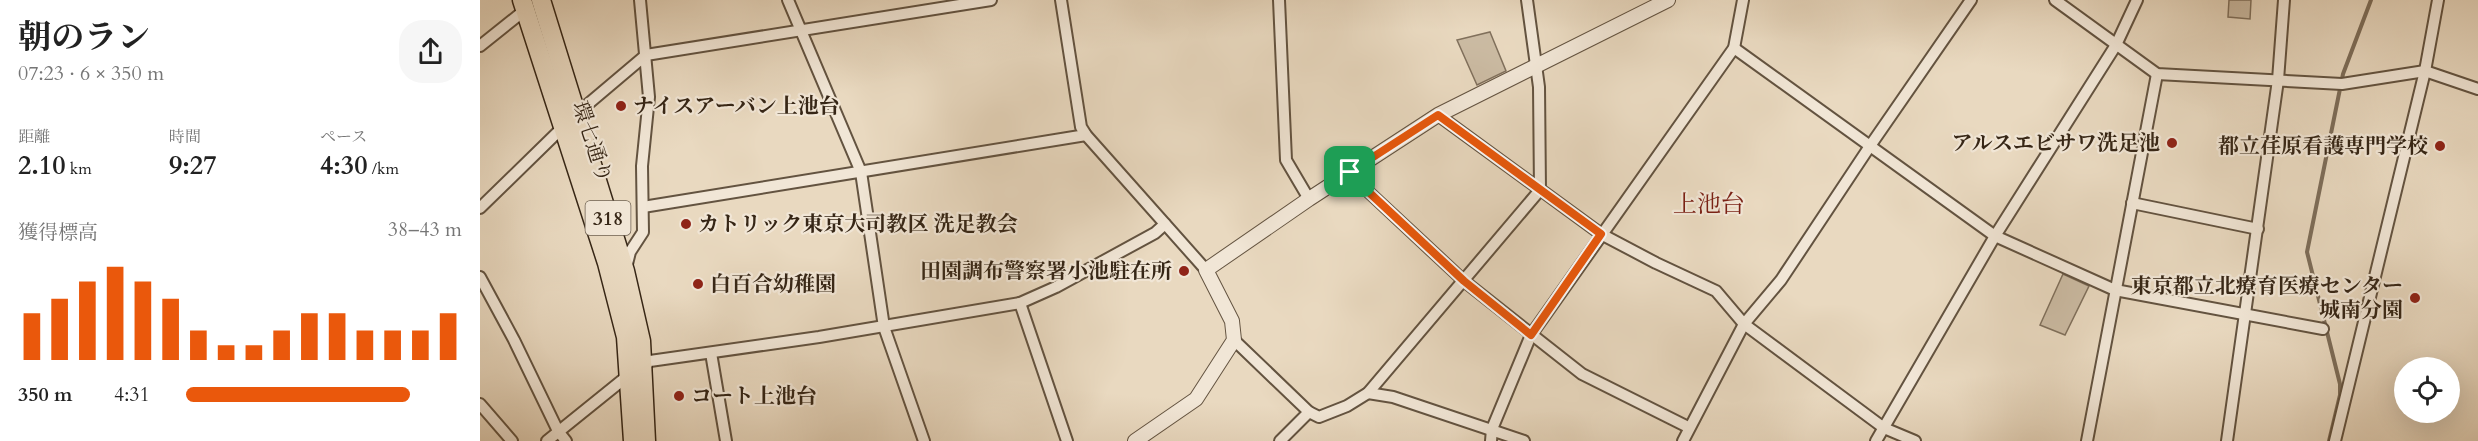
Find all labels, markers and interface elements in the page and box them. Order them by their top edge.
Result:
text: 朝のラン [18,15,150,60]
button: share [399,20,462,83]
text: 07:23 · 6 × 350 m [18,60,164,87]
place label: ナイスアーバン上池台 [633,92,840,121]
street label: 環七通り [565,98,619,186]
marker: ナイスアーバン上池台 [614,99,628,113]
text: 距離 [18,126,50,148]
text: 時間 [169,126,201,148]
text: ペース [320,126,367,148]
place label: アルスエビサワ洗足池 [1951,129,2160,158]
place label: 都立荏原看護専門学校 [2218,132,2428,161]
marker: アルスエビサワ洗足池 [2165,136,2179,150]
marker: 都立荏原看護専門学校 [2433,139,2447,153]
pin [1324,146,1375,197]
text: 2.10 [18,148,66,183]
text: 9:27 [169,148,217,183]
text: 4:30 [320,148,368,183]
icon: arrive [1333,155,1366,188]
text: km [66,158,92,180]
text: /km [368,158,399,180]
district label: 上池台 [1673,188,1745,221]
road number: 318 [586,201,630,235]
place label: カトリック東京大司教区 洗足教会 [698,210,1018,239]
text: 38–43 m [388,216,462,243]
marker: カトリック東京大司教区 洗足教会 [679,217,693,231]
text: 獲得標高 [18,219,98,246]
place label: 田園調布警察署小池駐在所 [920,257,1172,286]
marker: 田園調布警察署小池駐在所 [1177,264,1191,278]
place label: 白百合幼稚園 [710,270,836,299]
place label: 東京都立北療育医療センター 城南分園 [2131,272,2403,325]
marker: 白百合幼稚園 [691,277,705,291]
marker: 東京都立北療育医療センター 城南分園 [2408,291,2422,305]
map controls [2394,357,2460,423]
button: locate [2394,357,2460,423]
text: 350 m [18,381,73,408]
text: 4:31 [114,381,150,408]
place label: コート上池台 [691,382,817,411]
marker: コート上池台 [672,389,686,403]

